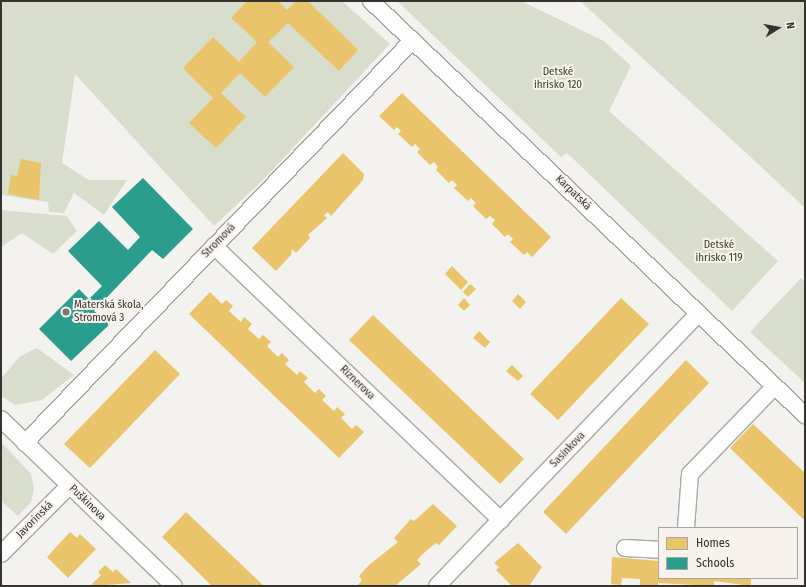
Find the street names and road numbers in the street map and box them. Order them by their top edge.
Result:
street label: Karpatská [552,173,594,213]
street label: Stromová [199,221,239,261]
street label: Riznerova [337,363,377,403]
street label: Sasinkova [548,429,588,471]
street label: Puškinova [66,482,108,524]
street label: Javorinská [14,499,56,541]

